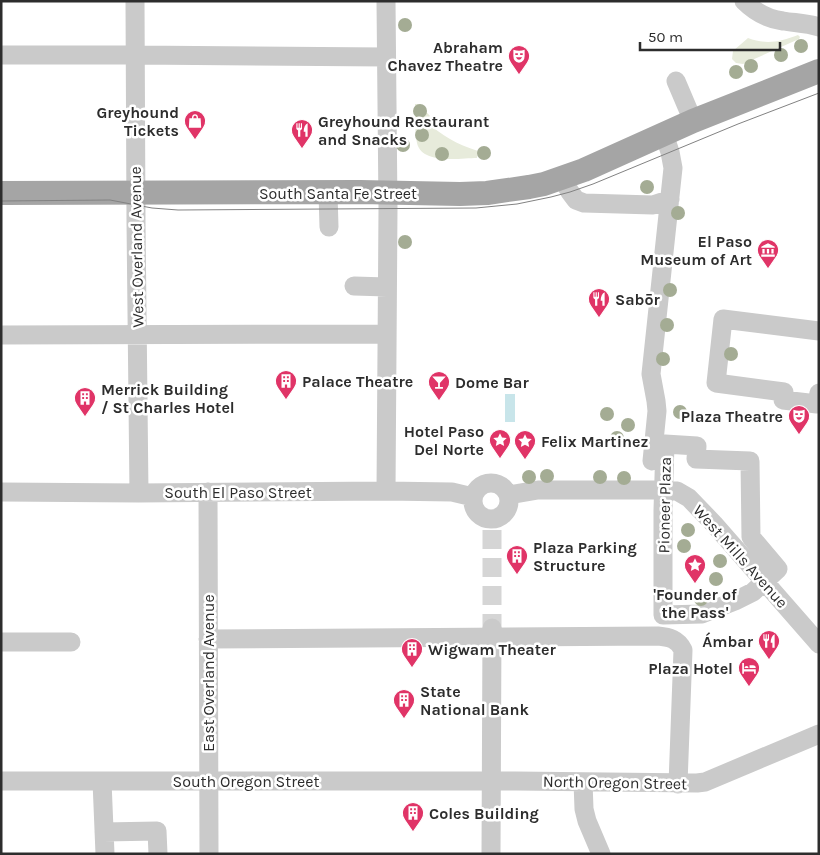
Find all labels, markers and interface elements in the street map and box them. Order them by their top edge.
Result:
scale bar [640,20,780,52]
text: 50 m [648,28,683,46]
place label: Abraham Chavez Theatre [387,38,503,75]
theatre icon: Abraham Chavez Theatre [507,44,531,75]
place label: Greyhound Tickets [97,103,179,140]
shop icon: Greyhound Tickets [183,109,207,140]
place label: Greyhound Restaurant and Snacks [318,112,489,149]
restaurant icon: Greyhound Restaurant and Snacks [290,118,314,149]
street label: West Overland Avenue [126,166,147,328]
street label: South Santa Fe Street [259,184,417,203]
place label: El Paso Museum of Art [640,232,752,269]
museum icon: El Paso Museum of Art [756,238,780,269]
restaurant icon: Sabōr [587,287,611,318]
place label: Sabōr [615,290,660,309]
building icon: Palace Theatre [274,369,298,400]
bar icon: Dome Bar [427,370,451,401]
place label: Palace Theatre [302,372,413,391]
place label: Dome Bar [455,373,529,392]
place label: Merrick Building / St Charles Hotel [101,380,235,417]
building icon: Merrick Building / St Charles Hotel [73,386,97,417]
theatre icon: Plaza Theatre [787,404,811,435]
place label: Plaza Theatre [681,407,783,426]
place label: Hotel Paso Del Norte [404,422,484,459]
place icon: Hotel Paso Del Norte [488,428,512,459]
place icon: Felix Martinez [513,429,537,460]
place label: Felix Martinez [541,432,648,451]
street label: Pioneer Plaza [654,457,675,553]
street label: South El Paso Street [164,483,312,502]
street label: West Mills Avenue [689,501,792,612]
place label: Plaza Parking Structure [533,538,637,575]
building icon: Plaza Parking Structure [505,544,529,575]
place icon: 'Founder of the Pass' [683,553,707,584]
place label: 'Founder of the Pass' [653,585,737,622]
street label: East Overland Avenue [199,594,218,752]
restaurant icon: Ámbar [757,629,781,660]
place label: Ámbar [702,632,754,651]
building icon: Wigwam Theater [400,637,424,668]
place label: Wigwam Theater [428,640,557,659]
hotel icon: Plaza Hotel [737,656,761,687]
place label: Plaza Hotel [648,659,733,678]
place label: State National Bank [420,682,529,719]
building icon: State National Bank [392,688,416,719]
street label: South Oregon Street [172,772,320,791]
street label: North Oregon Street [543,772,687,793]
building icon: Coles Building [401,801,425,832]
place label: Coles Building [429,804,539,823]

